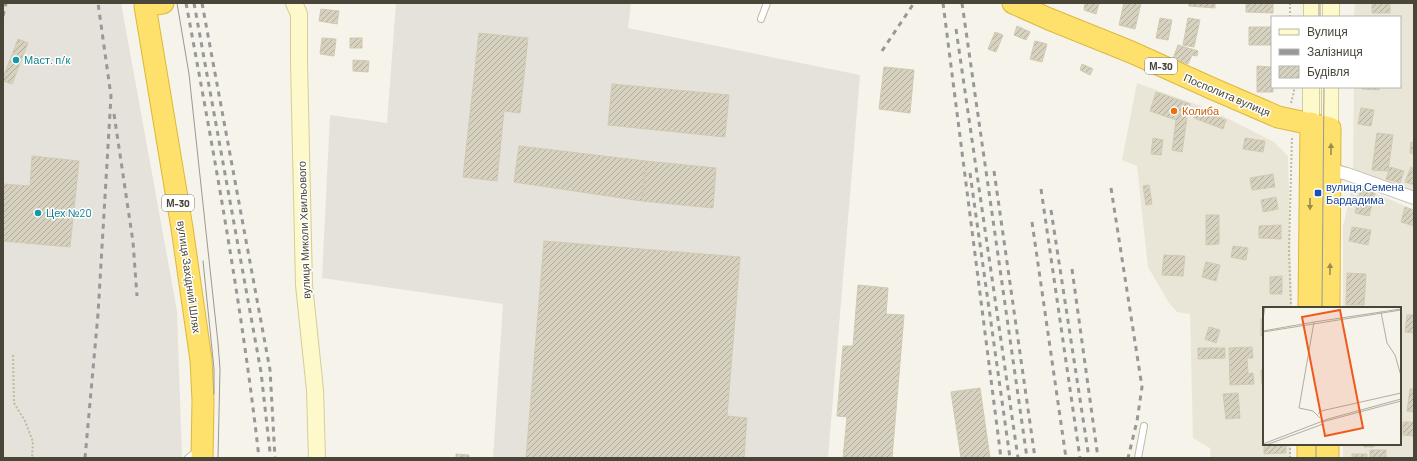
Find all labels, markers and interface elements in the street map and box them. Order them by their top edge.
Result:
legend [1271,16,1401,88]
text: Вулиця [1307,24,1348,39]
text: Залізниця [1307,44,1363,59]
place label: Маст. п/к [24,53,71,66]
marker: Маст. п/к [11,55,21,65]
road number: М-30 [1145,58,1177,74]
text: Будівля [1307,64,1349,79]
street label: Посполита вулиця [1182,70,1272,119]
place label: Колиба [1182,104,1220,117]
marker: Колиба [1169,106,1179,116]
one-way arrow [1328,142,1334,155]
street label: вулиця Миколи Хвильового [295,161,312,299]
place label: вулиця Семена Бардадима [1326,180,1405,206]
marker: вулиця Семена Бардадима [1313,188,1323,198]
road number: М-30 [162,195,194,211]
one-way arrow [1307,198,1313,211]
place label: Цех №20 [46,206,92,219]
marker: Цех №20 [33,208,43,218]
street label: вулиця Західний Шлях [175,220,204,335]
one-way arrow [1327,262,1333,275]
inset map [1263,307,1401,445]

